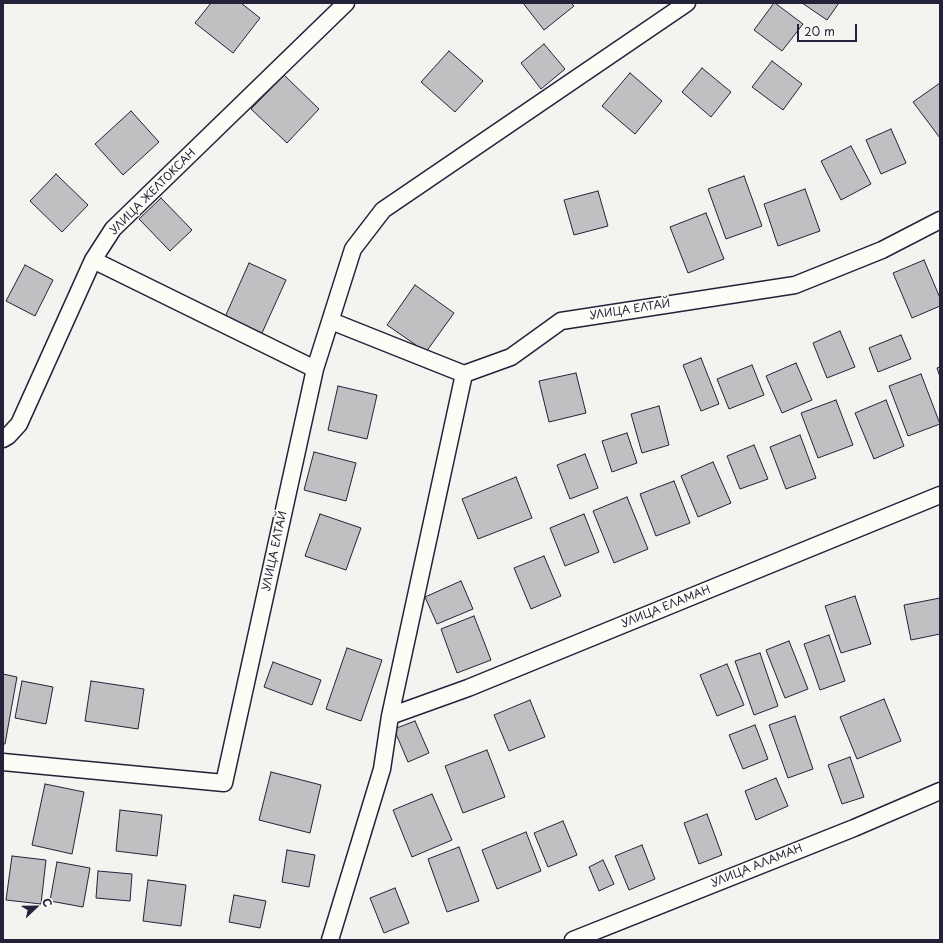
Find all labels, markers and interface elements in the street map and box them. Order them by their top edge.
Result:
scale bar [799,16,859,42]
text: 20 m [804,22,835,40]
street label: УЛИЦА ЖЕЛТОКСАН [107,146,199,238]
street label: УЛИЦА ЕЛТАЙ [589,297,671,323]
street label: УЛИЦА ЕЛТАЙ [260,510,290,592]
street label: УЛИЦА ЕЛАМАН [620,583,712,631]
street label: УЛИЦА АЛАМАН [709,842,805,890]
north arrow [16,887,56,927]
text: С [38,895,57,909]

